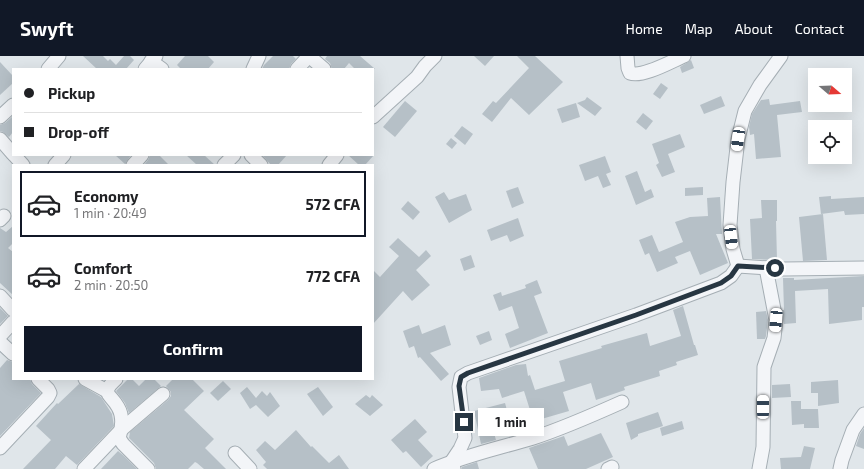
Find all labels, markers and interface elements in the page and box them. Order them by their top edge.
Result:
text: Swyft [20,17,73,40]
text: Home [626,20,663,37]
text: Map [685,20,713,37]
text: About [735,20,773,37]
text: Contact [795,20,844,37]
north arrow [808,68,852,112]
map controls [808,68,852,164]
text: Pickup [48,84,95,102]
button: locate [808,120,852,164]
text: Drop-off [48,123,109,141]
car [730,126,746,152]
icon: car [26,186,62,222]
text: Economy [74,187,139,205]
text: 572 CFA [306,195,360,213]
text: 1 min · 20:49 [74,205,147,221]
car [724,224,738,250]
icon: car [26,258,62,294]
text: Comfort [74,259,132,277]
route start [766,259,784,277]
text: 772 CFA [306,267,360,285]
text: 2 min · 20:50 [74,277,148,293]
car [769,308,783,332]
button: Confirm [24,326,362,372]
car [757,395,769,419]
callout: 1 min [478,408,544,436]
route end [455,413,473,431]
text: 1 min [495,414,527,430]

